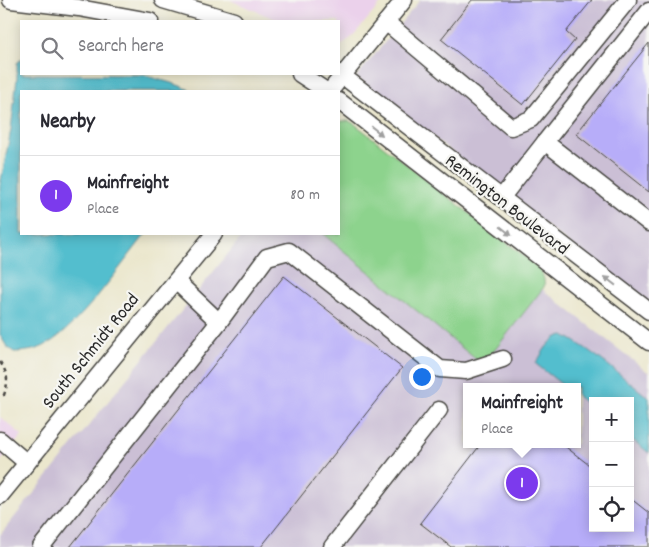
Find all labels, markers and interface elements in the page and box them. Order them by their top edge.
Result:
search box [20,20,340,75]
icon: search [38,34,66,62]
text: Search here [78,34,164,61]
text: Nearby [40,108,95,138]
one-way arrow [370,126,384,136]
street label: Remington Boulevard [438,149,574,263]
text: Mainfreight [87,171,169,198]
text: 1 [54,184,58,207]
text: 80 m [290,184,320,207]
text: Place [87,198,119,221]
one-way arrow [499,225,512,236]
one-way arrow [604,275,617,286]
street label: South Schmidt Road [37,288,147,416]
your location [409,364,435,390]
popup [463,383,581,448]
text: Mainfreight [481,391,563,418]
map controls [589,397,634,532]
button: + [589,397,634,442]
text: Place [481,418,513,441]
button: − [589,442,634,487]
pin: 1 [506,464,538,502]
button: locate [589,487,634,532]

